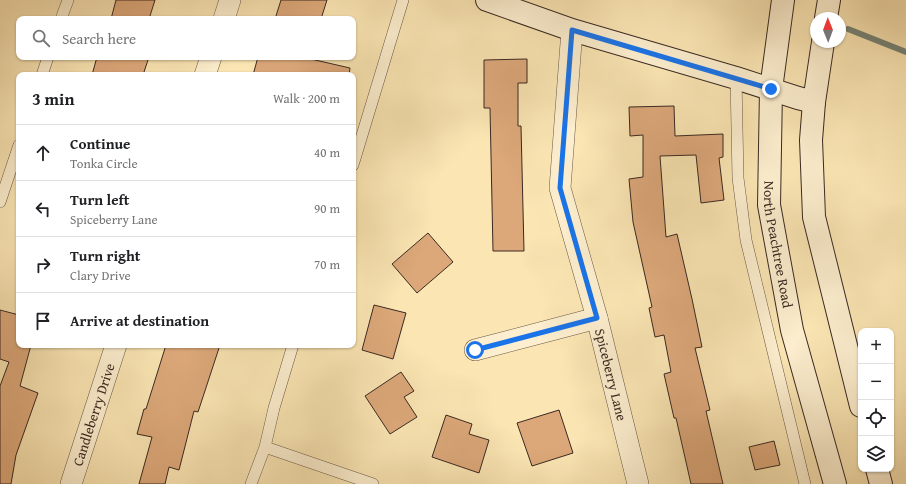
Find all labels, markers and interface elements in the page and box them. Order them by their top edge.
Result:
north arrow [810,12,846,48]
search box [16,16,356,60]
icon: search [30,27,52,49]
text: Search here [62,28,136,49]
route end [762,80,780,98]
text: 3 min [32,86,74,111]
text: Walk · 200 m [273,89,340,108]
text: Continue [70,133,131,154]
icon: ahead [32,142,54,164]
text: 40 m [314,143,340,162]
text: Tonka Circle [70,154,138,173]
street label: North Peachtree Road [759,181,798,310]
text: Turn left [70,189,129,210]
icon: left [32,198,54,220]
text: 90 m [314,199,340,218]
text: Spiceberry Lane [70,210,158,229]
text: Turn right [70,245,141,266]
icon: right [32,254,54,276]
text: 70 m [314,255,340,274]
text: Clary Drive [70,266,131,285]
icon: arrive [32,310,54,332]
text: Arrive at destination [70,310,209,331]
street label: Spiceberry Lane [590,326,632,423]
map controls [858,328,894,472]
button: + [858,328,894,364]
route start [466,341,484,359]
street label: Candleberry Drive [67,360,120,469]
button: − [858,364,894,400]
button: locate [858,400,894,436]
button: layers [858,436,894,472]

